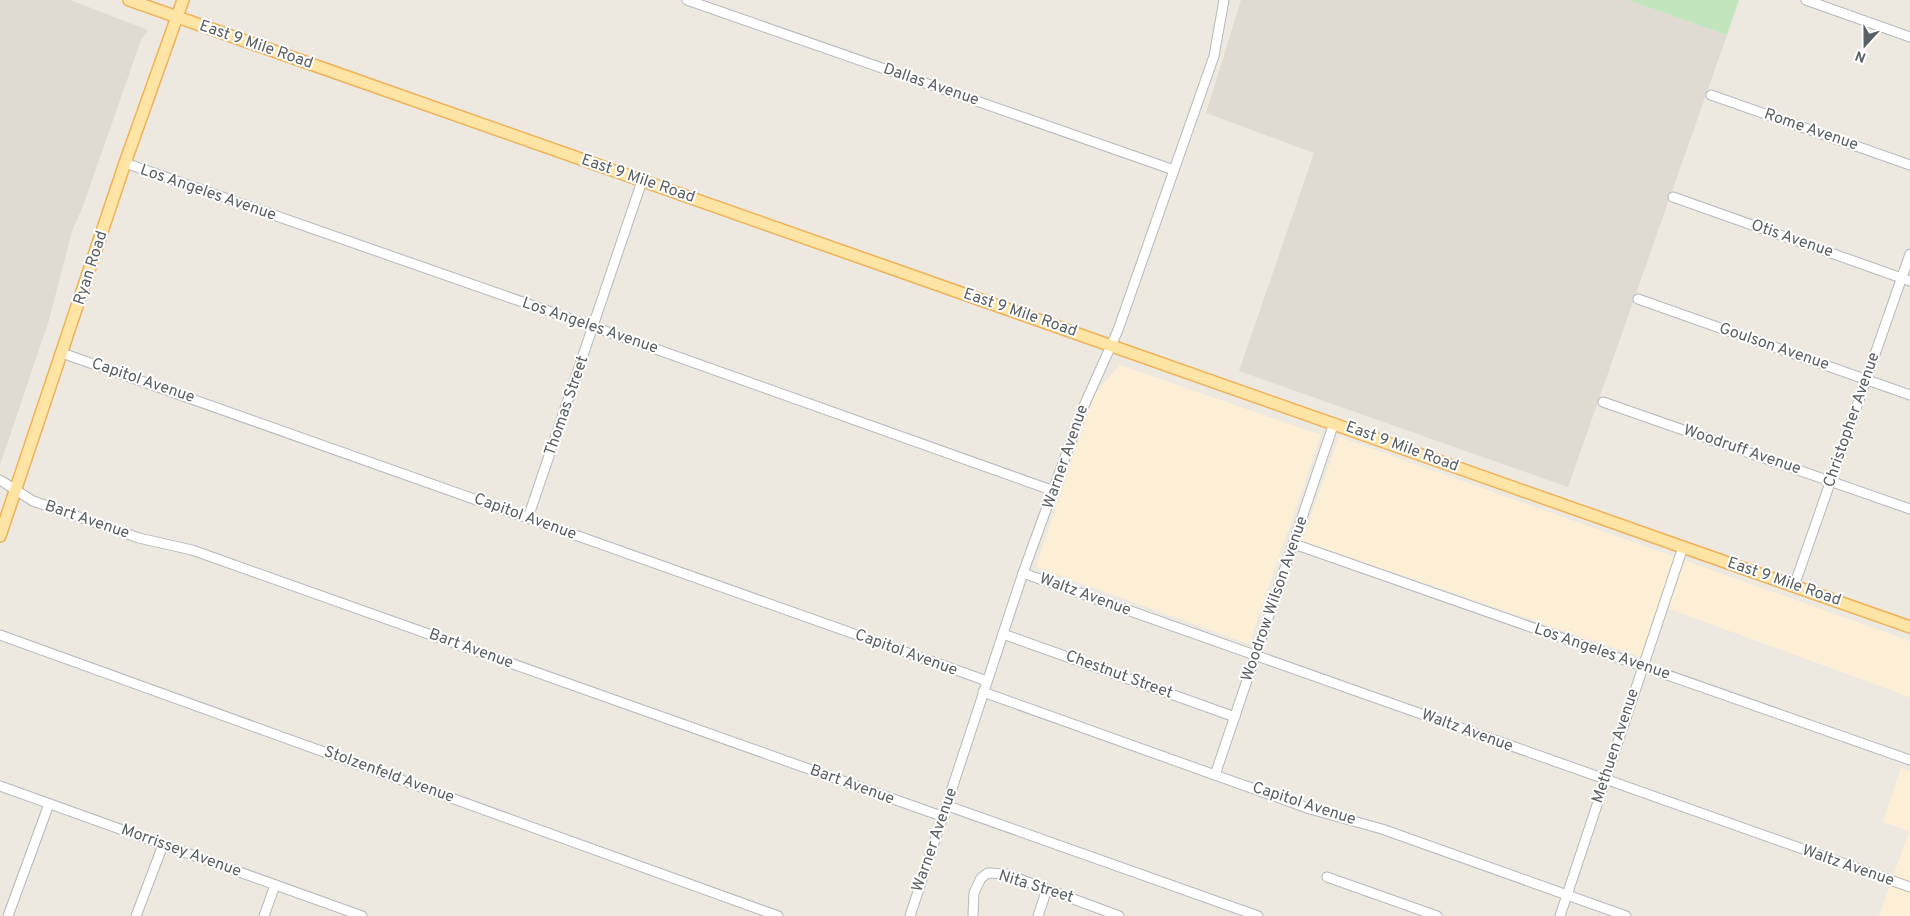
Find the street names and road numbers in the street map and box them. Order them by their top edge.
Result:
street label: East 9 Mile Road [197,16,315,74]
street label: Dallas Avenue [880,59,982,111]
street label: Rome Avenue [1761,105,1861,155]
street label: East 9 Mile Road [579,150,697,208]
street label: Los Angeles Avenue [137,160,279,226]
street label: Otis Avenue [1748,216,1836,262]
street label: Ryan Road [70,228,112,308]
street label: East 9 Mile Road [961,284,1079,342]
street label: Los Angeles Avenue [519,293,661,359]
street label: Goulson Avenue [1716,319,1832,375]
street label: Christopher Avenue [1819,350,1885,490]
street label: Thomas Street [540,353,594,459]
street label: Capitol Avenue [89,354,197,408]
street label: Warner Avenue [1039,402,1093,512]
street label: East 9 Mile Road [1343,417,1461,477]
street label: Woodruff Avenue [1681,421,1803,479]
street label: Capitol Avenue [471,489,579,545]
street label: Bart Avenue [42,496,132,544]
street label: Woodrow Wilson Avenue [1237,514,1313,684]
street label: East 9 Mile Road [1725,553,1843,611]
street label: Waltz Avenue [1036,569,1134,621]
street label: Los Angeles Avenue [1531,619,1673,685]
street label: Bart Avenue [426,624,516,674]
street label: Capitol Avenue [852,625,960,681]
street label: Chestnut Street [1063,646,1175,704]
street label: Methuen Avenue [1588,686,1644,806]
street label: Waltz Avenue [1418,705,1516,757]
street label: Stolzenfeld Avenue [321,742,457,808]
street label: Bart Avenue [807,760,897,810]
street label: Capitol Avenue [1250,778,1358,830]
street label: Warner Avenue [908,785,962,895]
street label: Morrissey Avenue [118,820,244,882]
street label: Waltz Avenue [1799,841,1897,891]
street label: Nita Street [996,866,1076,908]

